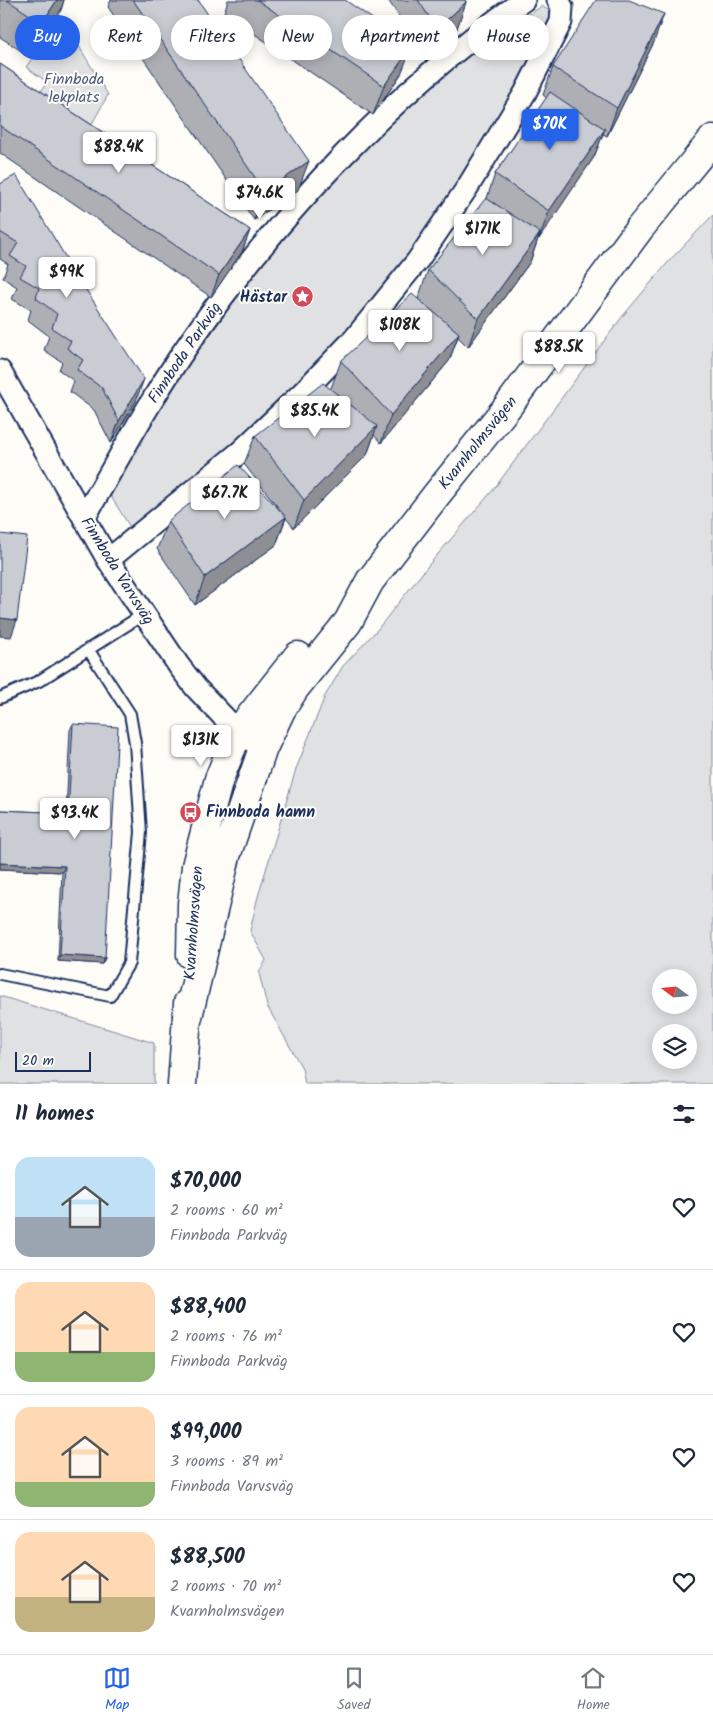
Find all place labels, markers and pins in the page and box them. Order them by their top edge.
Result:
pin: $70K [520,108,580,151]
pin: $88.4K [78,132,160,174]
pin: $74.6K [219,178,301,220]
pin: $171K [448,214,518,256]
pin: $99K [37,256,97,299]
place label: Hästar [240,285,288,310]
place icon: Hästar [291,285,315,309]
pin: $108K [365,310,435,352]
pin: $88.5K [518,332,600,374]
pin: $85.4K [274,396,356,438]
pin: $67.7K [184,478,266,520]
pin: $131K [166,724,236,767]
pin: $93.4K [34,798,116,840]
bus stop icon: Finnboda hamn [178,800,202,824]
place label: Finnboda hamn [206,800,315,825]

